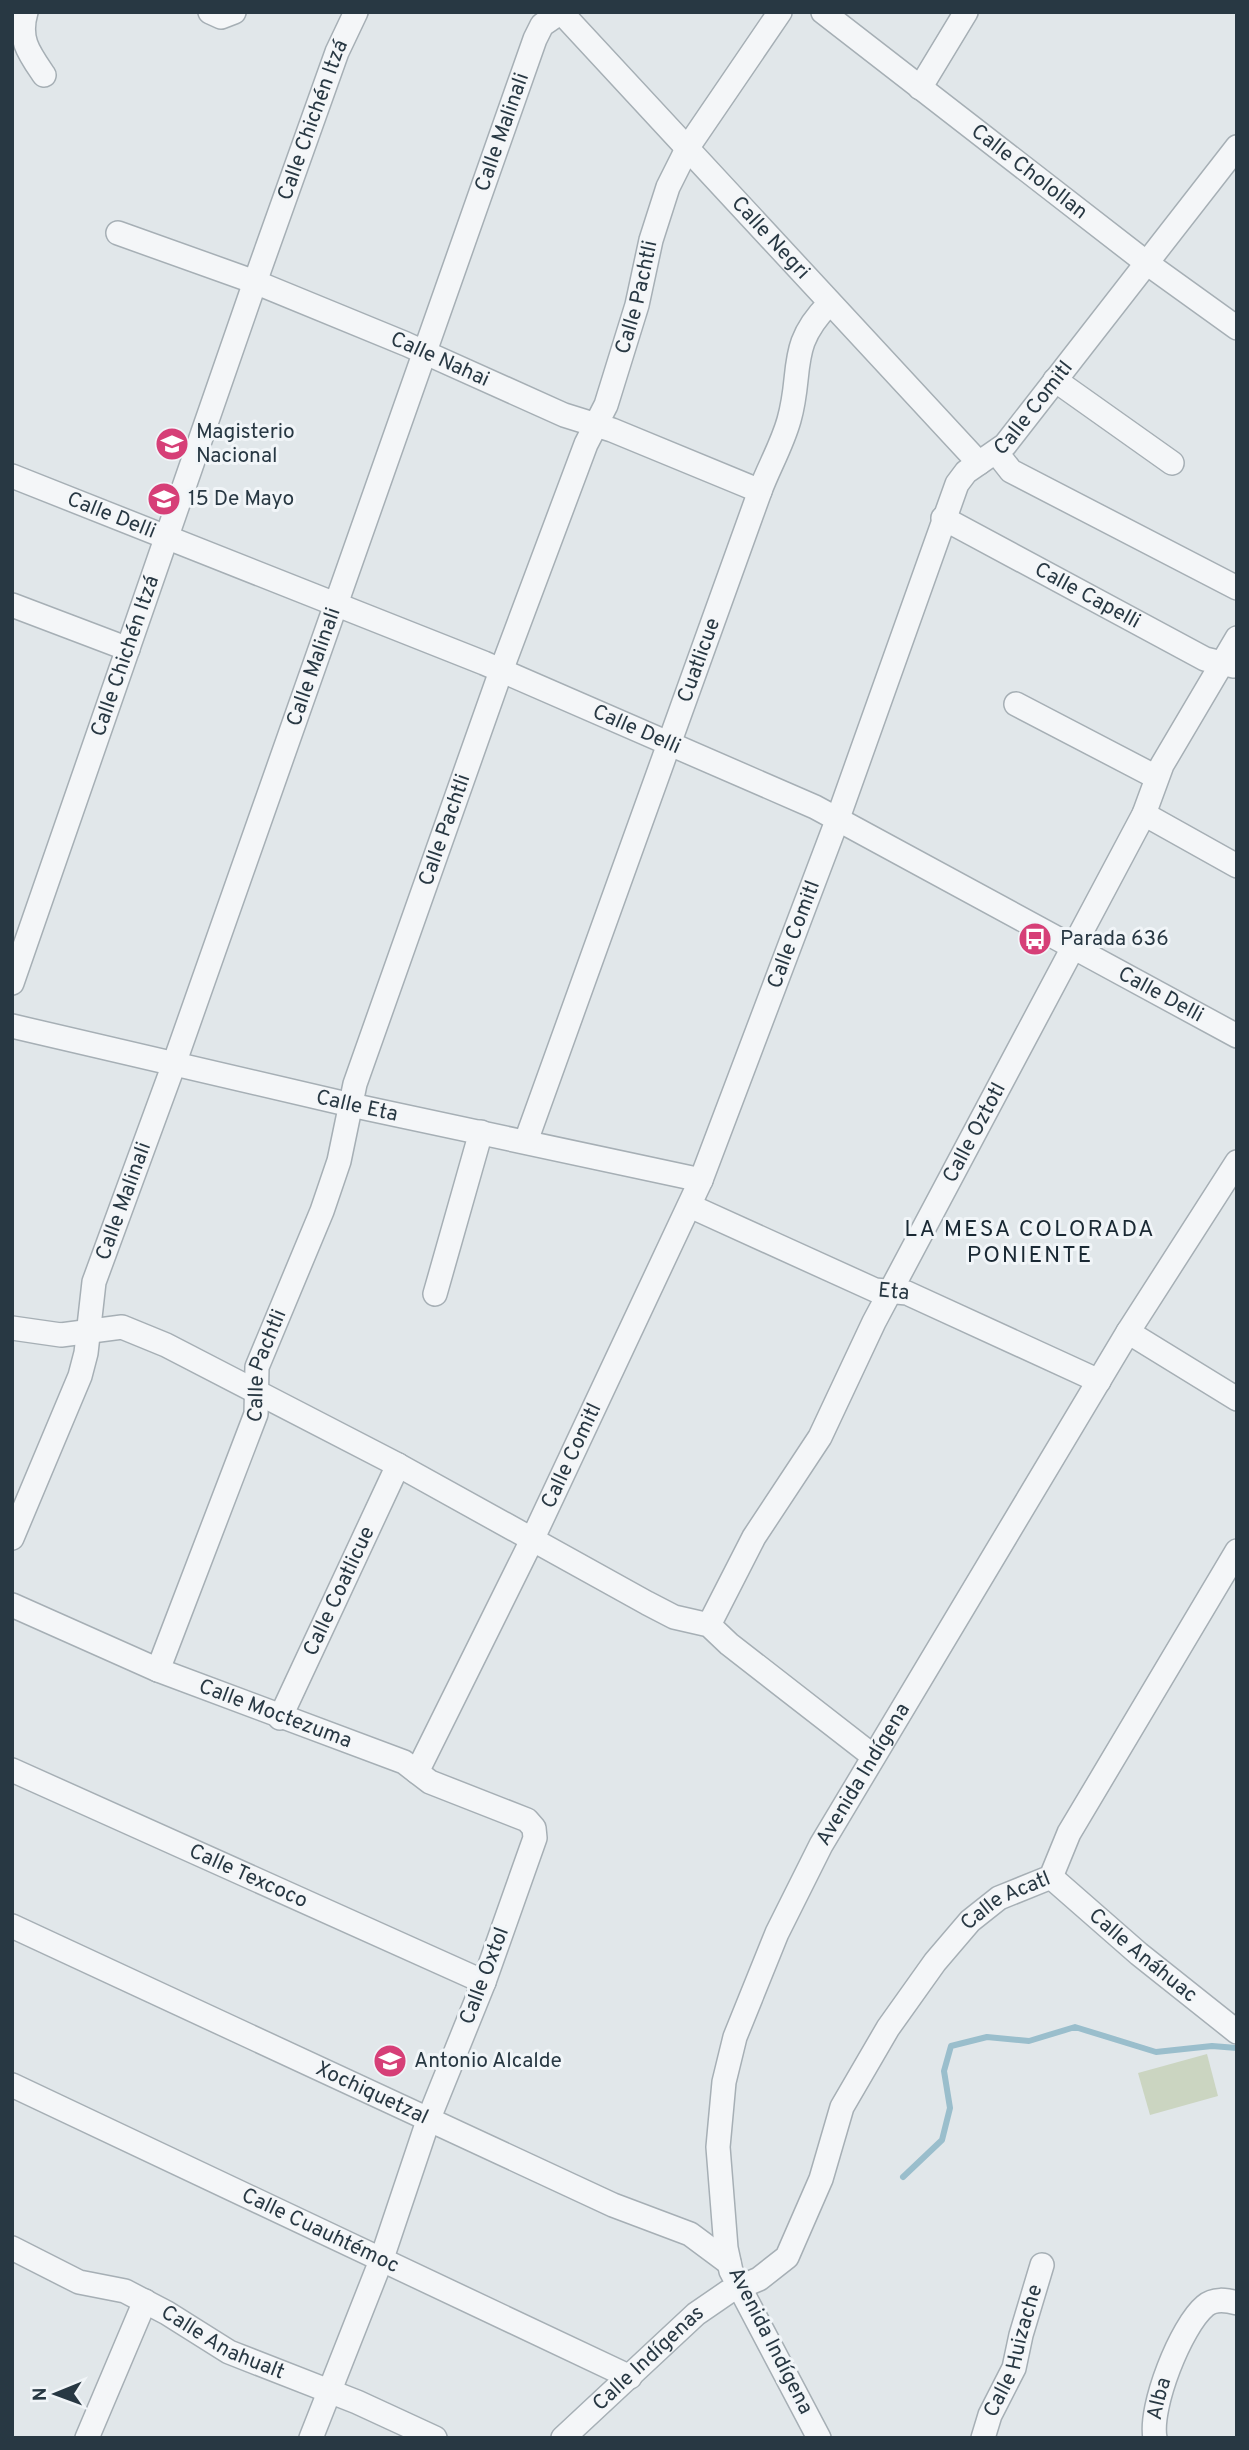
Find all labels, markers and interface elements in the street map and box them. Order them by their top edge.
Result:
street label: Calle Chichén Itzá [272,35,354,204]
street label: Calle Malinali [469,69,535,195]
street label: Calle Cholollan [965,118,1093,226]
street label: Calle Negri [725,191,816,285]
street label: Calle Pachtli [609,238,664,358]
street label: Calle Nahai [387,326,494,393]
street label: Calle Comitl [989,355,1079,462]
place label: Magisterio Nacional [196,419,295,470]
school or university icon: Magisterio Nacional [153,425,191,463]
school or university icon: 15 De Mayo [145,480,183,518]
street label: Calle Delli [63,486,160,545]
place label: 15 De Mayo [188,486,294,513]
street label: Calle Capelli [1030,556,1145,635]
street label: Calle Chichén Itzá [85,572,166,740]
street label: Calle Malinali [280,604,347,730]
street label: Cuatlicue [671,614,727,706]
street label: Calle Delli [588,698,685,760]
street label: Calle Pachtli [413,771,477,889]
street label: Calle Comitl [761,877,827,992]
bus stop icon: Parada 636 [1016,920,1054,958]
place label: Parada 636 [1060,926,1169,953]
street label: Calle Delli [1113,960,1208,1029]
street label: Calle Oztotl [937,1078,1012,1188]
street label: Calle Eta [313,1084,400,1128]
street label: Calle Malinali [90,1138,158,1264]
district label: LA MESA COLORADA PONIENTE [904,1216,1156,1271]
street label: Eta [877,1277,911,1307]
street label: Calle Pachtli [240,1305,293,1427]
street label: Calle Comitl [535,1399,608,1513]
street label: Calle Coatlicue [297,1522,381,1660]
street label: Calle Moctezuma [195,1673,356,1755]
street label: Avenida Indígena [810,1698,916,1851]
street label: Calle Texcoco [185,1838,312,1915]
street label: Calle Acatl [955,1865,1054,1936]
street label: Calle Anáhuac [1083,1902,1203,2009]
street label: Calle Oxtol [454,1923,516,2029]
school or university icon: Antonio Alcalde [371,2042,409,2080]
place label: Antonio Alcalde [414,2048,562,2075]
street label: Xochiquetzal [311,2055,433,2131]
street label: Calle Cuauhtémoc [237,2182,404,2280]
street label: Avenida Indígena [721,2263,819,2419]
street label: Calle Huizache [978,2281,1049,2422]
street label: Calle Anahualt [156,2299,289,2386]
street label: Calle Indígenas [587,2299,709,2417]
north arrow [21,2359,91,2429]
street label: Alba [1141,2374,1178,2422]
text: N [29,2387,53,2401]

